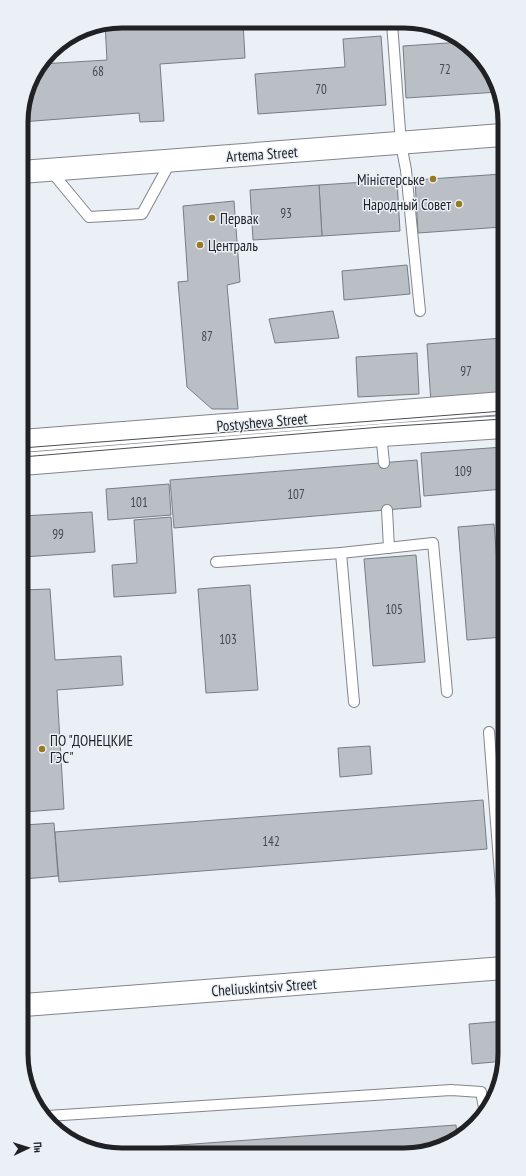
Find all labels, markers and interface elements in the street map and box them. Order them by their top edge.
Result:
house number: 72 [439,61,451,78]
house number: 68 [92,63,104,80]
house number: 70 [315,81,327,98]
street label: Artema Street [226,142,298,166]
place label: Міністерське [357,170,425,189]
marker: Міністерське [428,174,438,184]
place label: Народный Совет [363,195,451,214]
marker: Народный Совет [454,199,464,209]
house number: 93 [280,205,292,222]
place label: Первак [220,209,259,228]
marker: Первак [207,213,217,223]
place label: Централь [208,236,258,255]
marker: Централь [195,240,205,250]
house number: 87 [201,328,213,345]
house number: 97 [460,363,472,380]
street label: Postysheva Street [216,409,308,435]
house number: 109 [454,463,472,480]
house number: 107 [287,486,305,503]
house number: 101 [130,494,148,511]
house number: 99 [52,526,64,543]
house number: 105 [385,601,403,618]
house number: 103 [219,631,237,648]
place label: ПО "ДОНЕЦКИЕ ГЭС" [50,731,133,767]
marker: ПО "ДОНЕЦКИЕ ГЭС" [37,744,47,754]
house number: 142 [262,833,280,850]
street label: Cheliuskintsiv Street [211,974,317,1000]
north arrow [8,1128,48,1168]
text: Пн [31,1141,45,1153]

